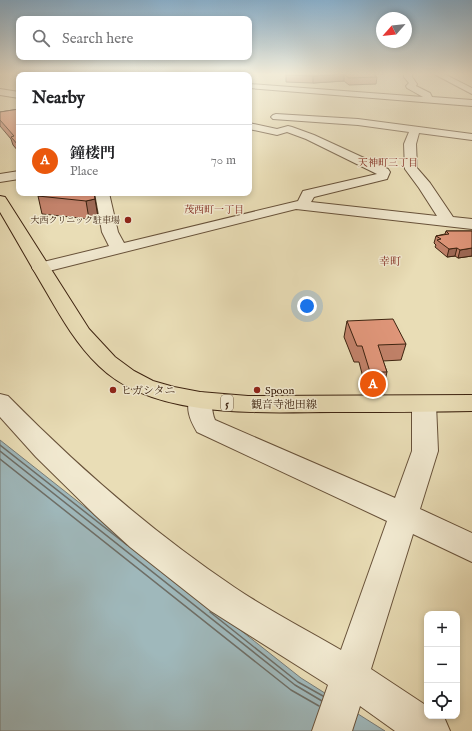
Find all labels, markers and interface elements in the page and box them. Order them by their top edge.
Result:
north arrow [376,12,412,48]
search box [16,16,252,60]
icon: search [30,27,52,49]
text: Search here [62,29,133,48]
text: Nearby [32,88,85,109]
text: 鐘楼門 [70,144,115,163]
text: A [41,152,49,169]
text: 70 m [211,152,236,169]
district label: 天神町三丁目 [358,157,418,170]
text: Place [70,163,98,180]
district label: 茂西町一丁目 [184,204,244,217]
place label: 大西クリニック駐車場 [31,215,120,226]
marker: 大西クリニック駐車場 [123,215,133,225]
district label: 幸町 [379,255,401,269]
your location [297,296,317,316]
pin: A [360,369,386,399]
place label: ヒガシタニ [121,384,176,398]
place label: Spoon [265,384,294,398]
marker: ヒガシタニ [108,385,118,395]
marker: Spoon [252,385,262,395]
road number: 5 [221,395,233,411]
street label: 観音寺池田線 [251,398,317,412]
map controls [424,611,460,719]
button: + [424,611,460,647]
button: − [424,647,460,683]
button: locate [424,683,460,719]

